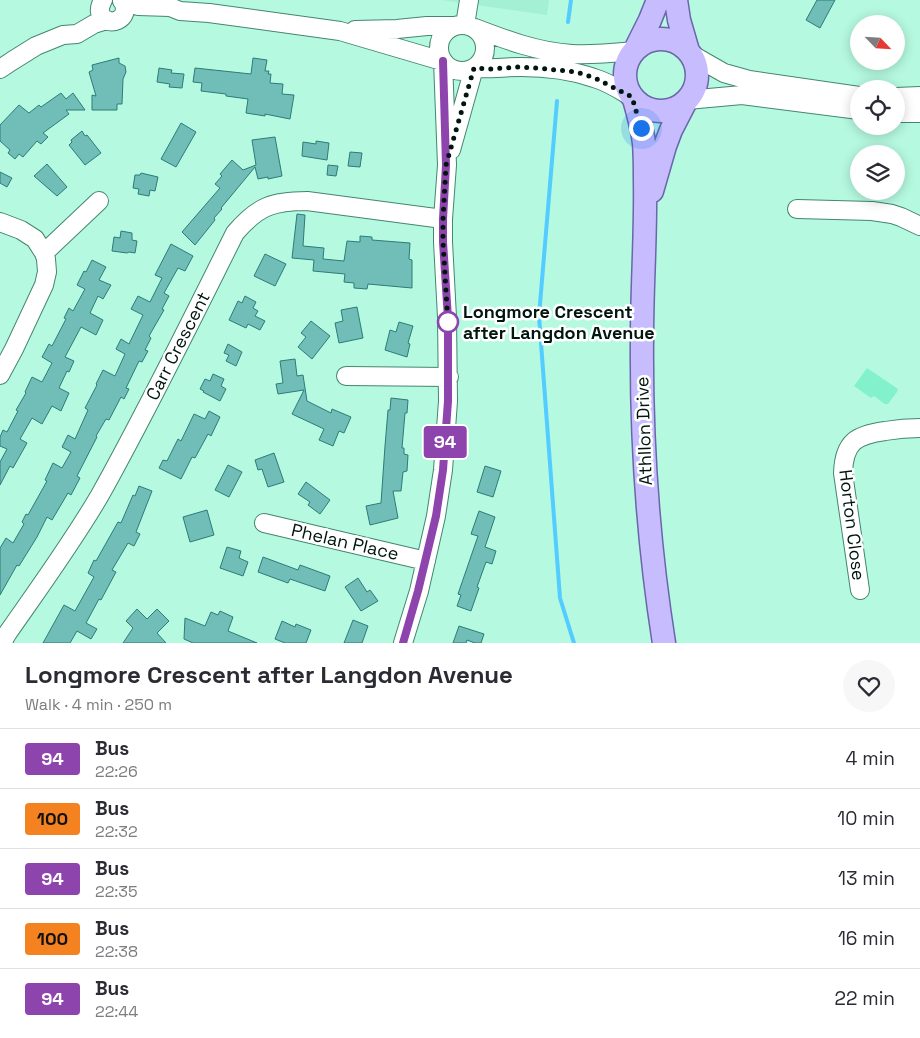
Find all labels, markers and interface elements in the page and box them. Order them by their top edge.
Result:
north arrow [850,15,905,70]
map controls [850,15,905,200]
button: locate [850,80,905,135]
your location [629,116,654,141]
button: layers [850,145,905,200]
street label: Carr Crescent [140,288,215,404]
place label: Longmore Crescent after Langdon Avenue [463,300,655,344]
marker: Longmore Crescent after Langdon Avenue [437,311,459,333]
street label: Athllon Drive [630,376,657,486]
line badge: 94 [422,426,468,458]
text: 94 [434,430,456,453]
street label: Horton Close [834,468,871,582]
street label: Phelan Place [289,518,401,565]
text: Longmore Crescent after Langdon Avenue [25,659,513,690]
button: heart [843,660,895,712]
text: Walk · 4 min · 250 m [25,694,172,715]
text: Bus [95,736,129,761]
text: 4 min [846,746,895,771]
text: 94 [41,747,64,770]
text: 22:26 [95,761,138,782]
text: Bus [95,796,129,821]
text: 10 min [837,806,895,831]
text: 100 [37,807,68,830]
text: 22:32 [95,821,138,842]
text: Bus [95,856,129,881]
text: 13 min [838,866,895,891]
text: 94 [41,867,64,890]
text: 22:35 [95,881,138,902]
text: Bus [95,916,129,941]
text: 16 min [838,926,895,951]
text: 100 [37,927,68,950]
text: 22:38 [95,941,138,962]
text: Bus [95,976,129,1001]
text: 22 min [835,986,895,1011]
text: 94 [41,987,64,1010]
text: 22:44 [95,1001,138,1022]

